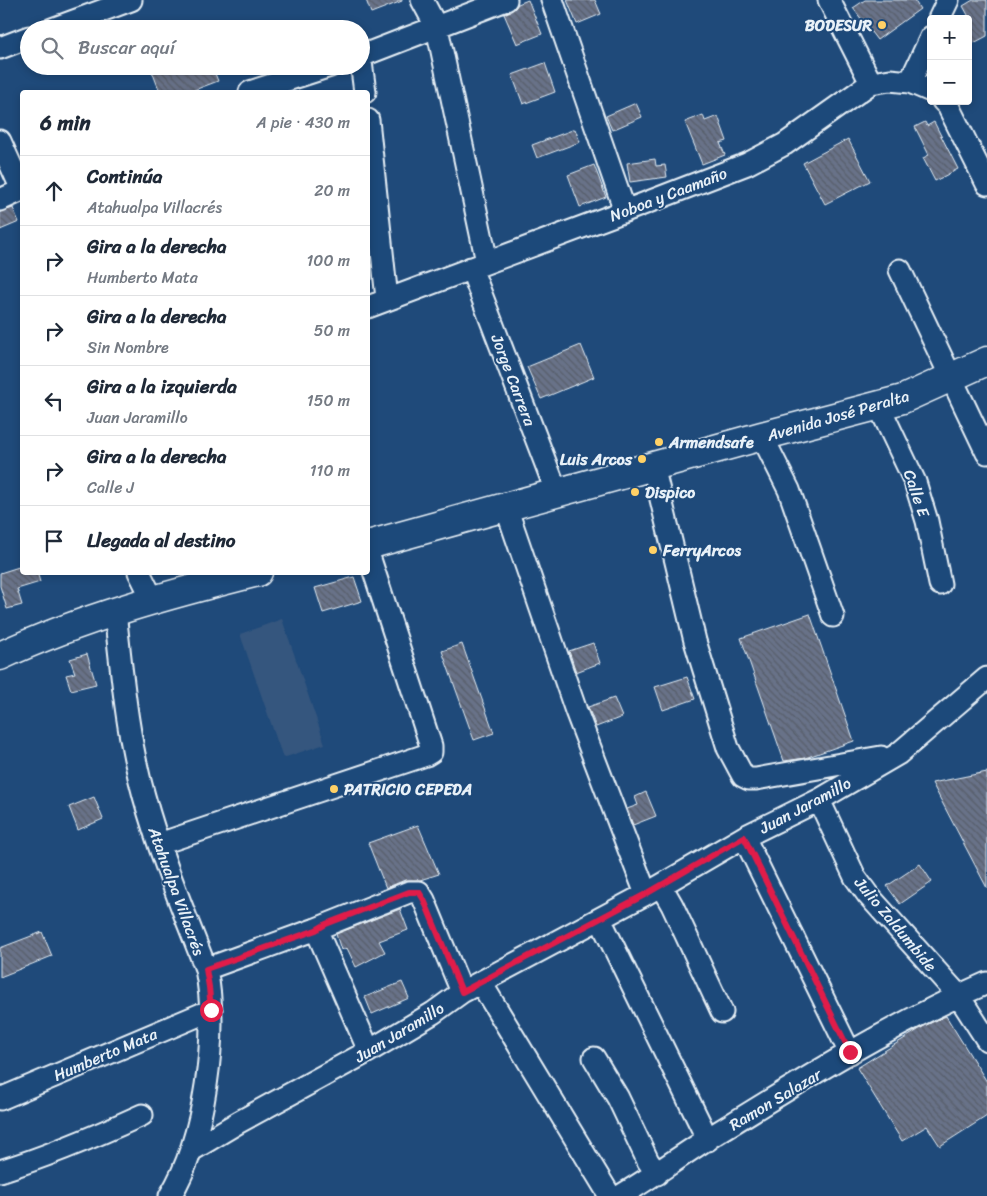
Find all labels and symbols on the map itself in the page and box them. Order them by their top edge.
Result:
place label: BODESUR [805,11,872,40]
marker: BODESUR [876,19,888,31]
street label: Noboa y Caamaño [605,159,731,230]
street label: Jorge Carrera [482,329,545,431]
street label: Avenida José Peralta [763,381,913,450]
place label: Armendsafe [668,428,754,457]
marker: Armendsafe [653,436,665,448]
place label: Luis Arcos [560,445,633,474]
marker: Luis Arcos [636,453,648,465]
street label: Calle E [895,466,938,522]
place label: Dispico [645,478,695,507]
marker: Dispico [629,486,641,498]
place label: FerryArcos [662,536,741,565]
marker: FerryArcos [647,544,659,556]
street label: Juan Jaramillo [753,769,857,842]
place label: PATRICIO CEPEDA [344,775,472,804]
marker: PATRICIO CEPEDA [328,783,340,795]
street label: Atahualpa Villacrés [139,822,213,960]
street label: Julio Zaldumbide [846,869,944,978]
street label: Juan Jaramillo [348,994,450,1071]
route start [200,999,223,1022]
street label: Humberto Mata [49,1019,163,1089]
route end [839,1041,862,1064]
street label: Ramon Salazar [723,1060,828,1139]

